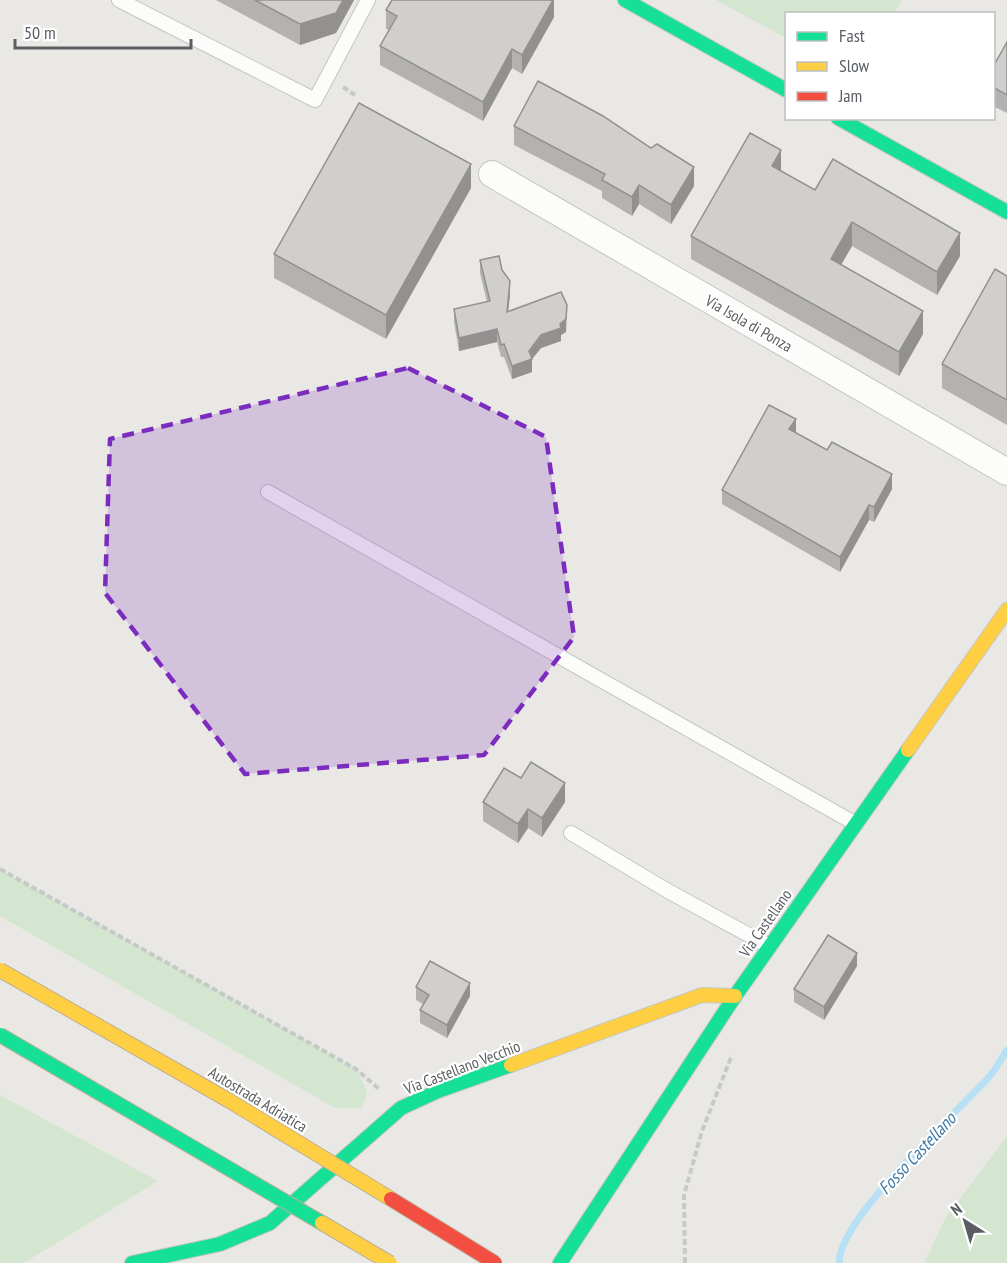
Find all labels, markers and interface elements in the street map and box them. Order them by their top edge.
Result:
scale bar [15,12,190,50]
legend [785,12,995,120]
text: 50 m [24,21,56,44]
text: Fast [839,24,865,47]
text: Slow [839,54,870,77]
text: Jam [838,84,862,107]
street label: Via Isola di Ponza [701,290,796,356]
street label: Via Castellano [734,885,796,962]
street label: Via Castellano Vecchio [400,1036,523,1099]
street label: Autostrada Adriatica [205,1062,311,1136]
water label: Fosso Castellano [873,1106,962,1199]
north arrow [935,1191,995,1251]
text: N [947,1198,965,1220]

